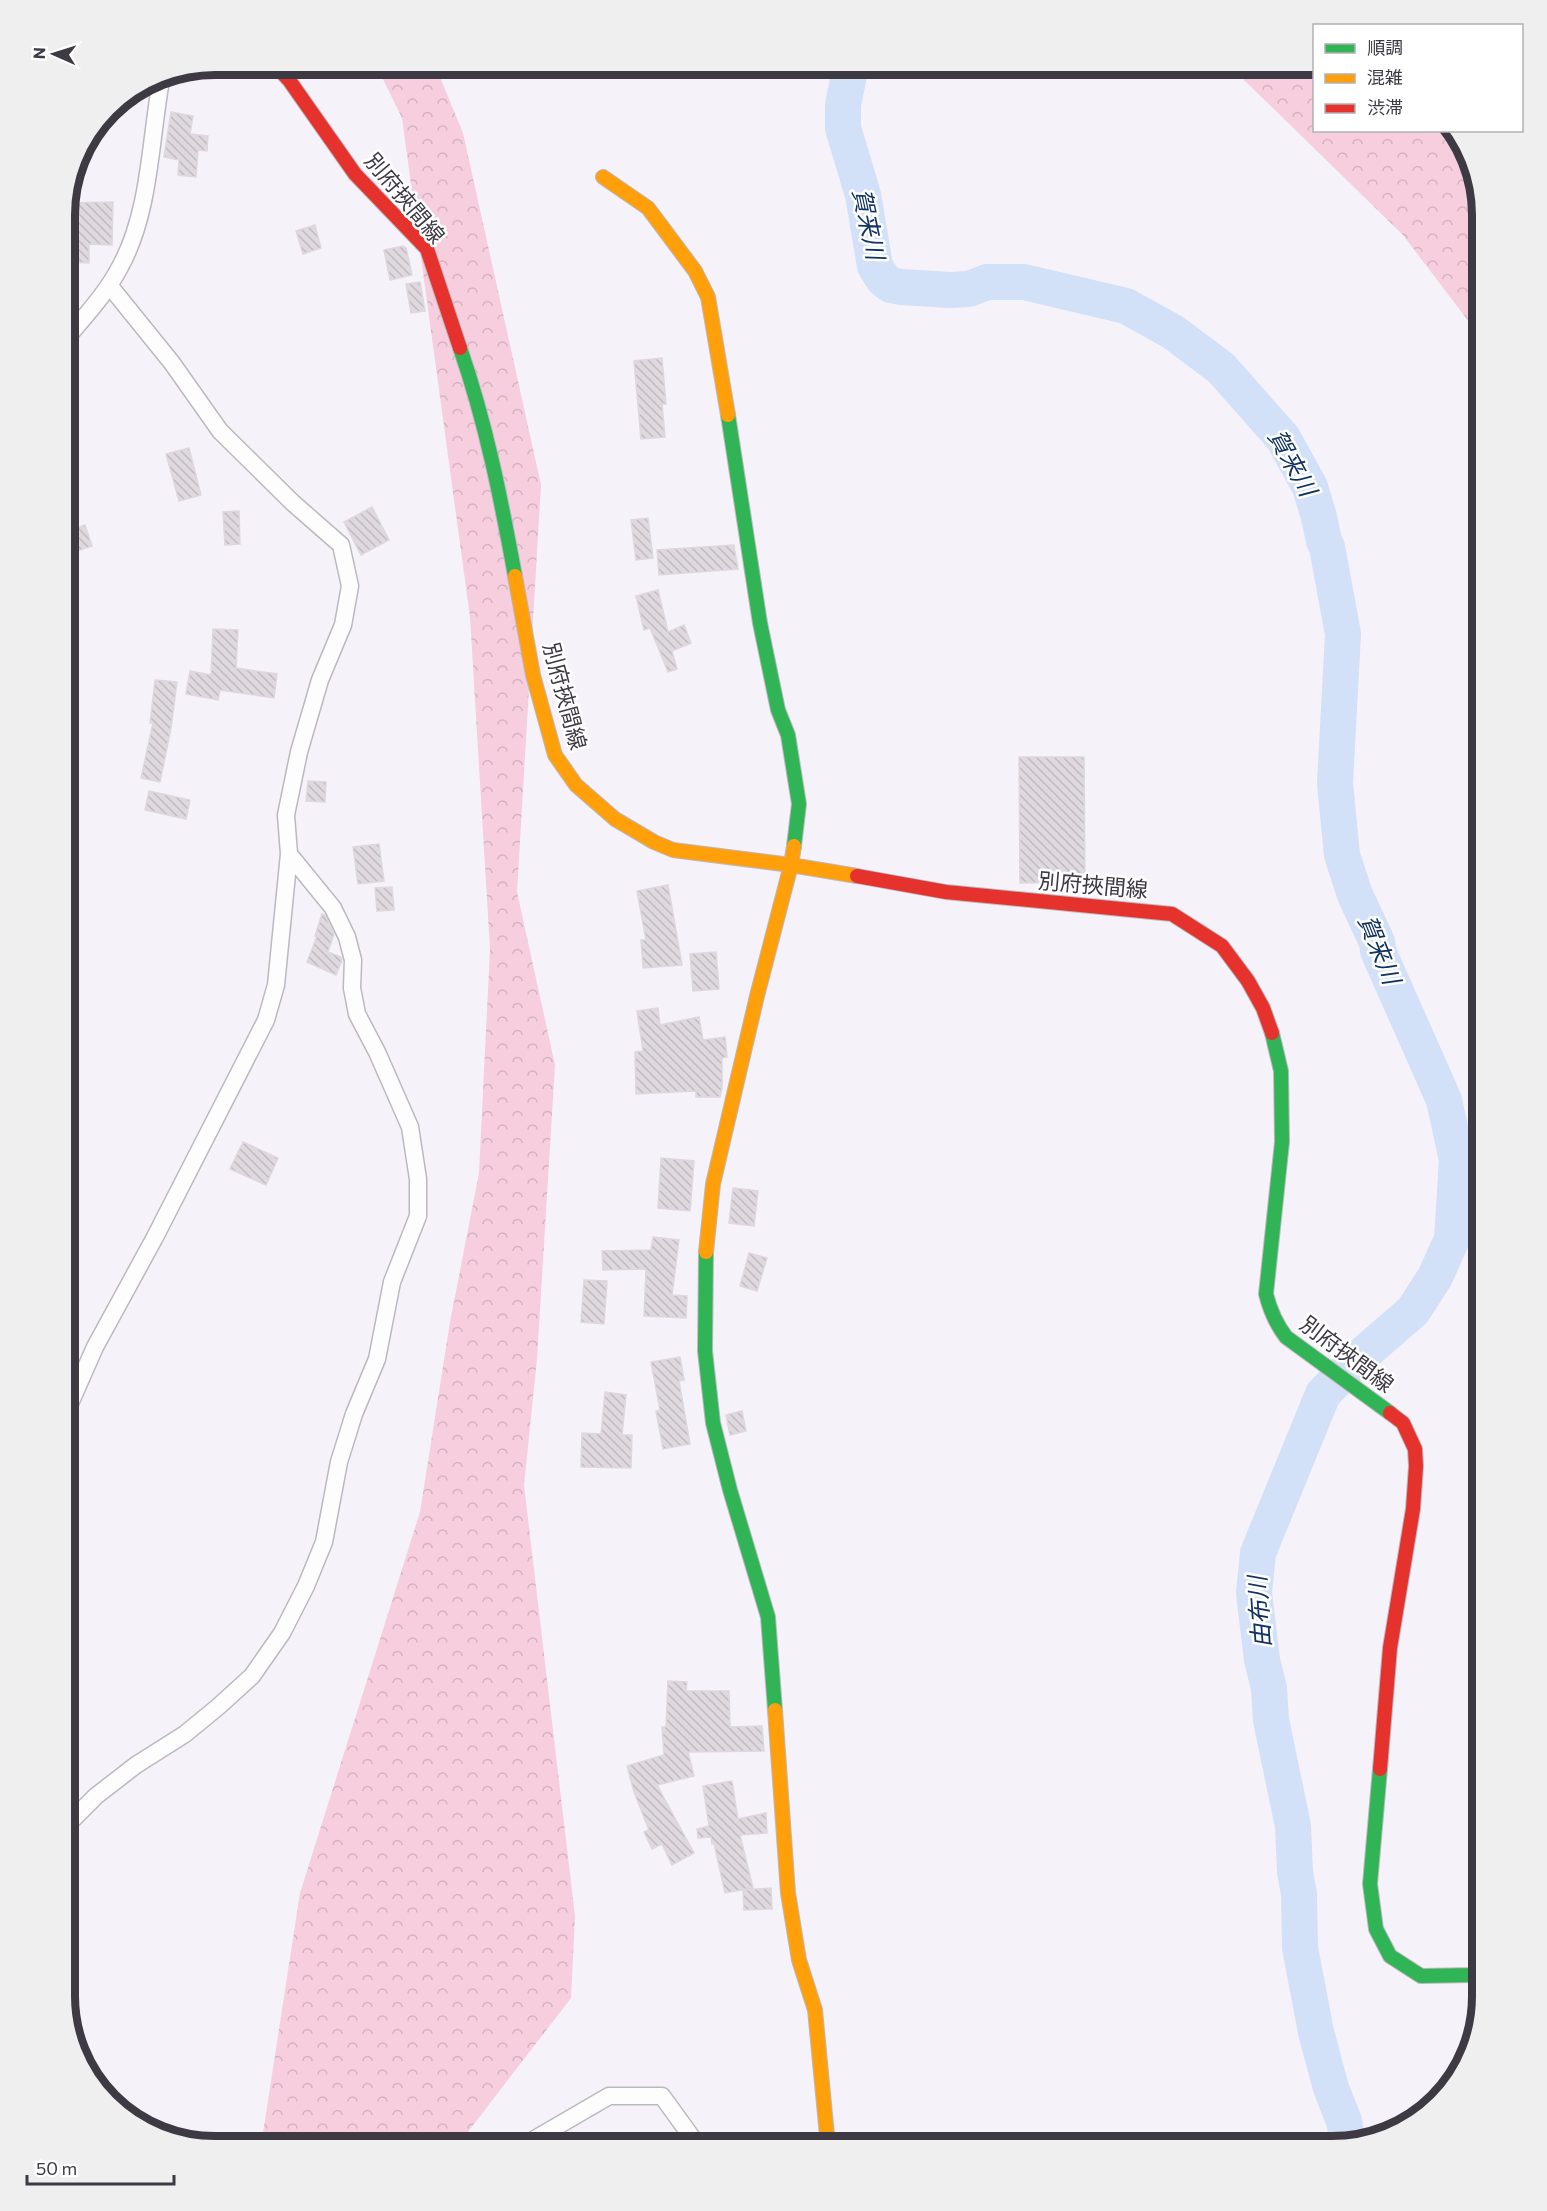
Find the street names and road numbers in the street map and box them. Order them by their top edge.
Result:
street label: 別府挾間線 [360,147,451,248]
street label: 別府挾間線 [538,639,593,752]
street label: 別府挾間線 [1037,866,1149,903]
street label: 別府挾間線 [1295,1310,1399,1397]

